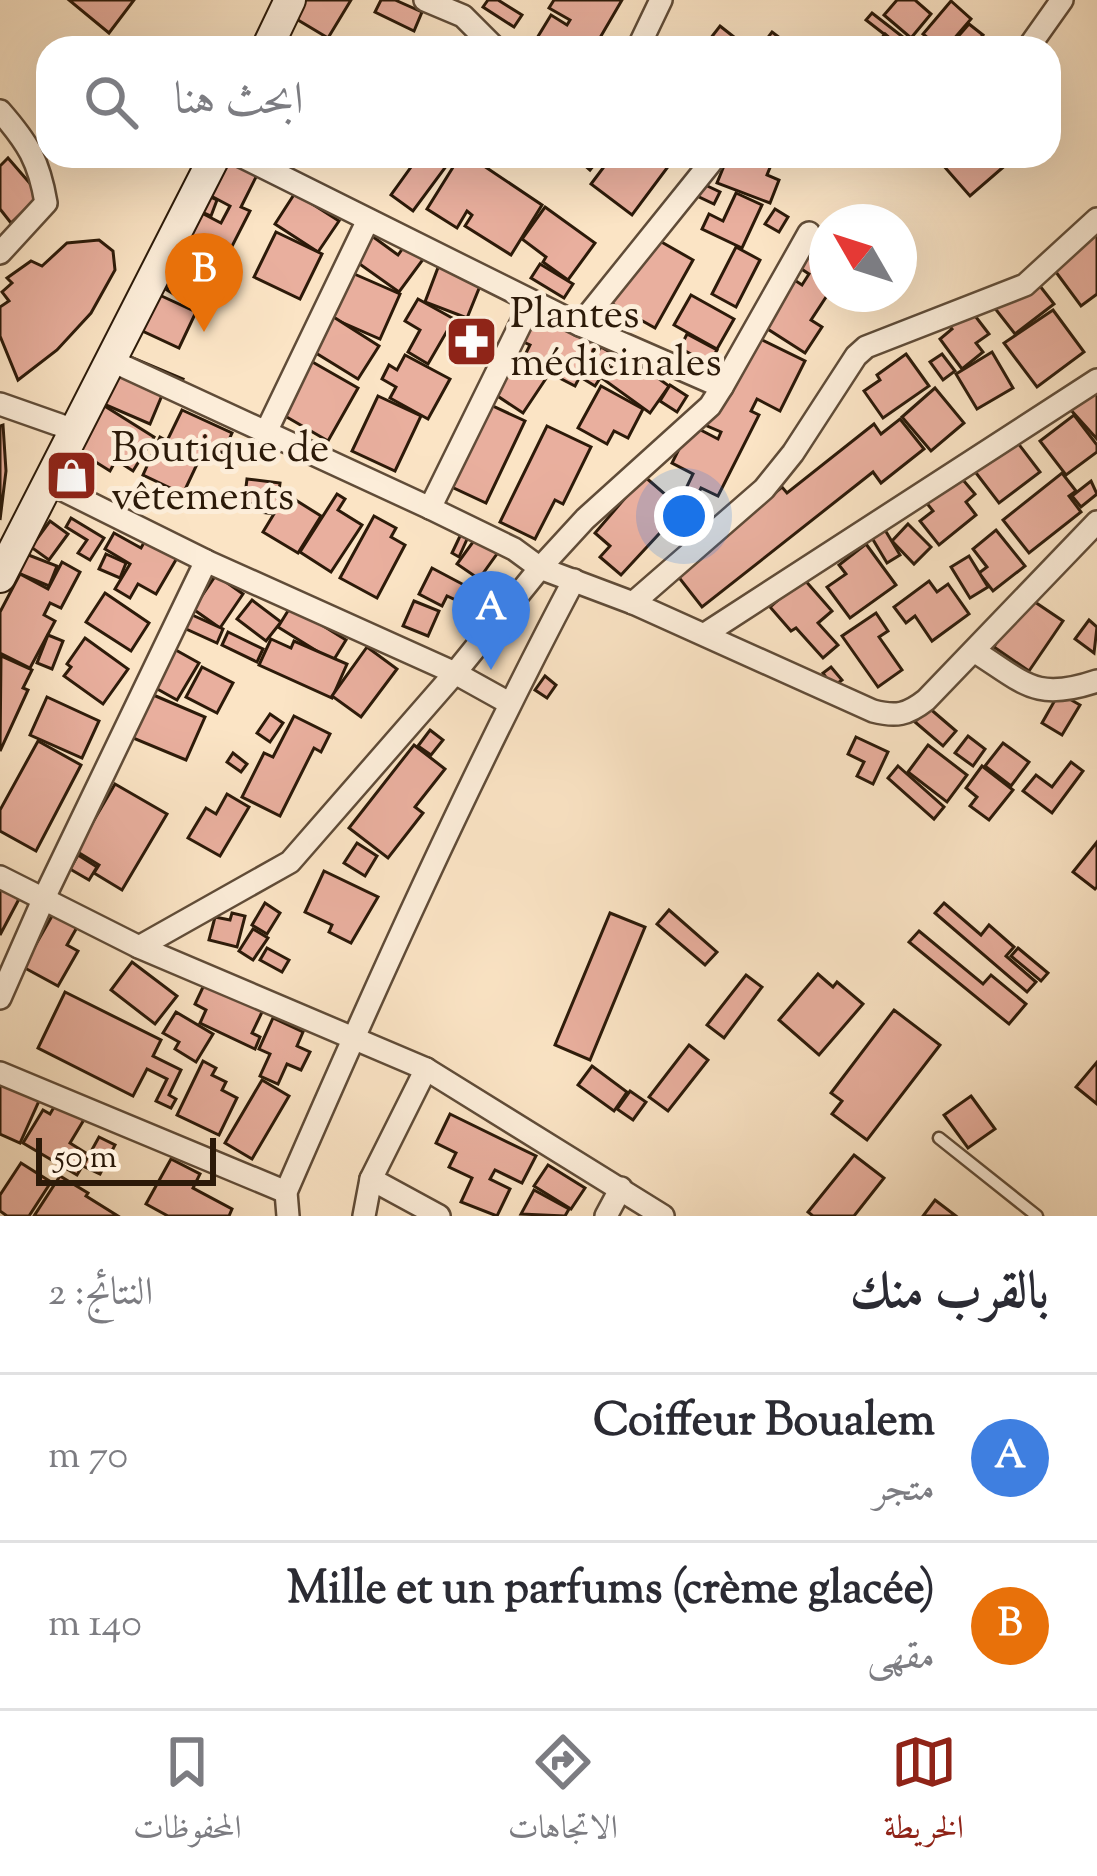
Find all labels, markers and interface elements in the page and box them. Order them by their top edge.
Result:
search box [36,36,1061,168]
icon: search [78,69,144,135]
text: ابحث هنا [174,70,304,135]
north arrow [809,204,917,312]
pin: B [165,233,243,332]
place label: Plantes médicinales [510,287,722,395]
pharmacy icon: Plantes médicinales [443,313,499,369]
place label: Boutique de vêtements [111,421,329,529]
shop icon: Boutique de vêtements [44,447,100,503]
your location [654,486,714,546]
pin: A [452,571,530,670]
scale bar [36,1132,216,1185]
text: 50 m [54,1135,117,1183]
text: بالقرب منك [850,1258,1049,1331]
text: النتائج: 2 [48,1267,153,1323]
text: Coiffeur Boualem [593,1391,935,1456]
text: 70 m [48,1430,128,1486]
text: A [994,1430,1026,1486]
text: متجر [873,1463,935,1519]
text: Mille et un parfums (crème glacée) [287,1559,935,1624]
text: 140 m [48,1598,142,1654]
text: B [998,1598,1022,1654]
text: مقهى [867,1631,935,1687]
tab: المحفوظات [133,1729,242,1859]
tab: الاتجاهات [508,1729,618,1859]
tab: الخريطة [884,1729,964,1859]

